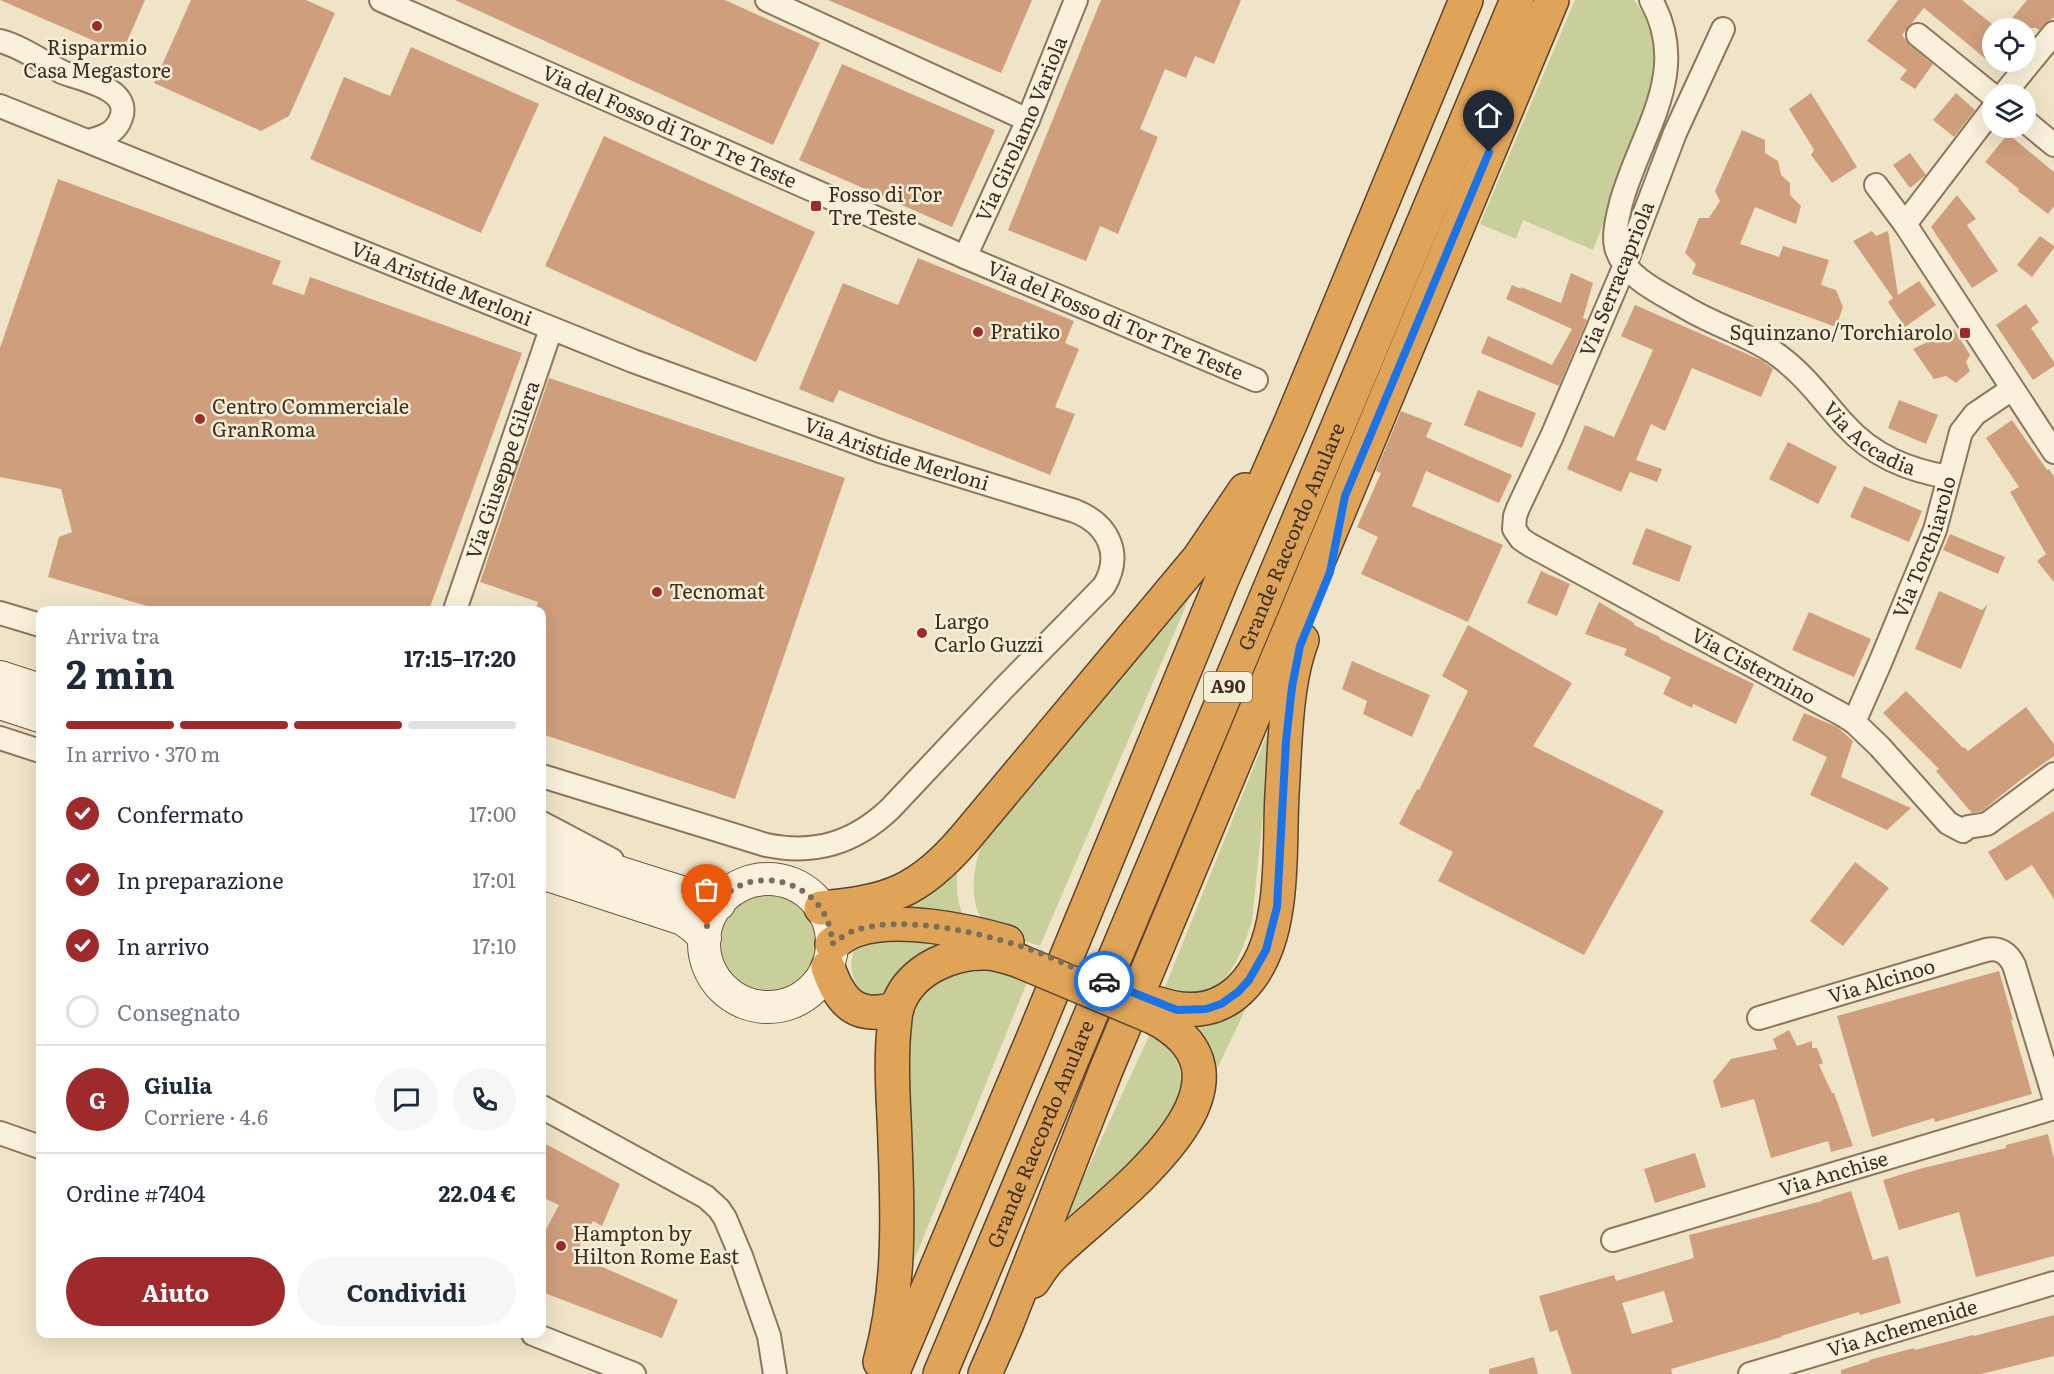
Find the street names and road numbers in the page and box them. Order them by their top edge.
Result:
street label: Via Girolamo Variola [966,31,1073,226]
street label: Via del Fosso di Tor Tre Teste [538,56,802,194]
street label: Via Serracapriola [1570,196,1660,361]
street label: Via Aristide Merloni [347,232,538,332]
street label: Via del Fosso di Tor Tre Teste [983,251,1249,386]
street label: Via Giuseppe Gilera [457,376,545,563]
street label: Via Accadia [1817,393,1921,481]
street label: Via Aristide Merloni [800,408,994,497]
street label: Grande Raccordo Anulare [1229,417,1351,655]
street label: Via Torchiarolo [1883,472,1962,622]
street label: Via Cisternino [1687,618,1822,711]
road number: A90 [1204,672,1252,702]
street label: Via Alcinoo [1824,949,1938,1010]
street label: Grande Raccordo Anulare [978,1015,1100,1252]
street label: Via Anchise [1775,1142,1891,1203]
street label: Via Achemenide [1823,1290,1981,1363]

